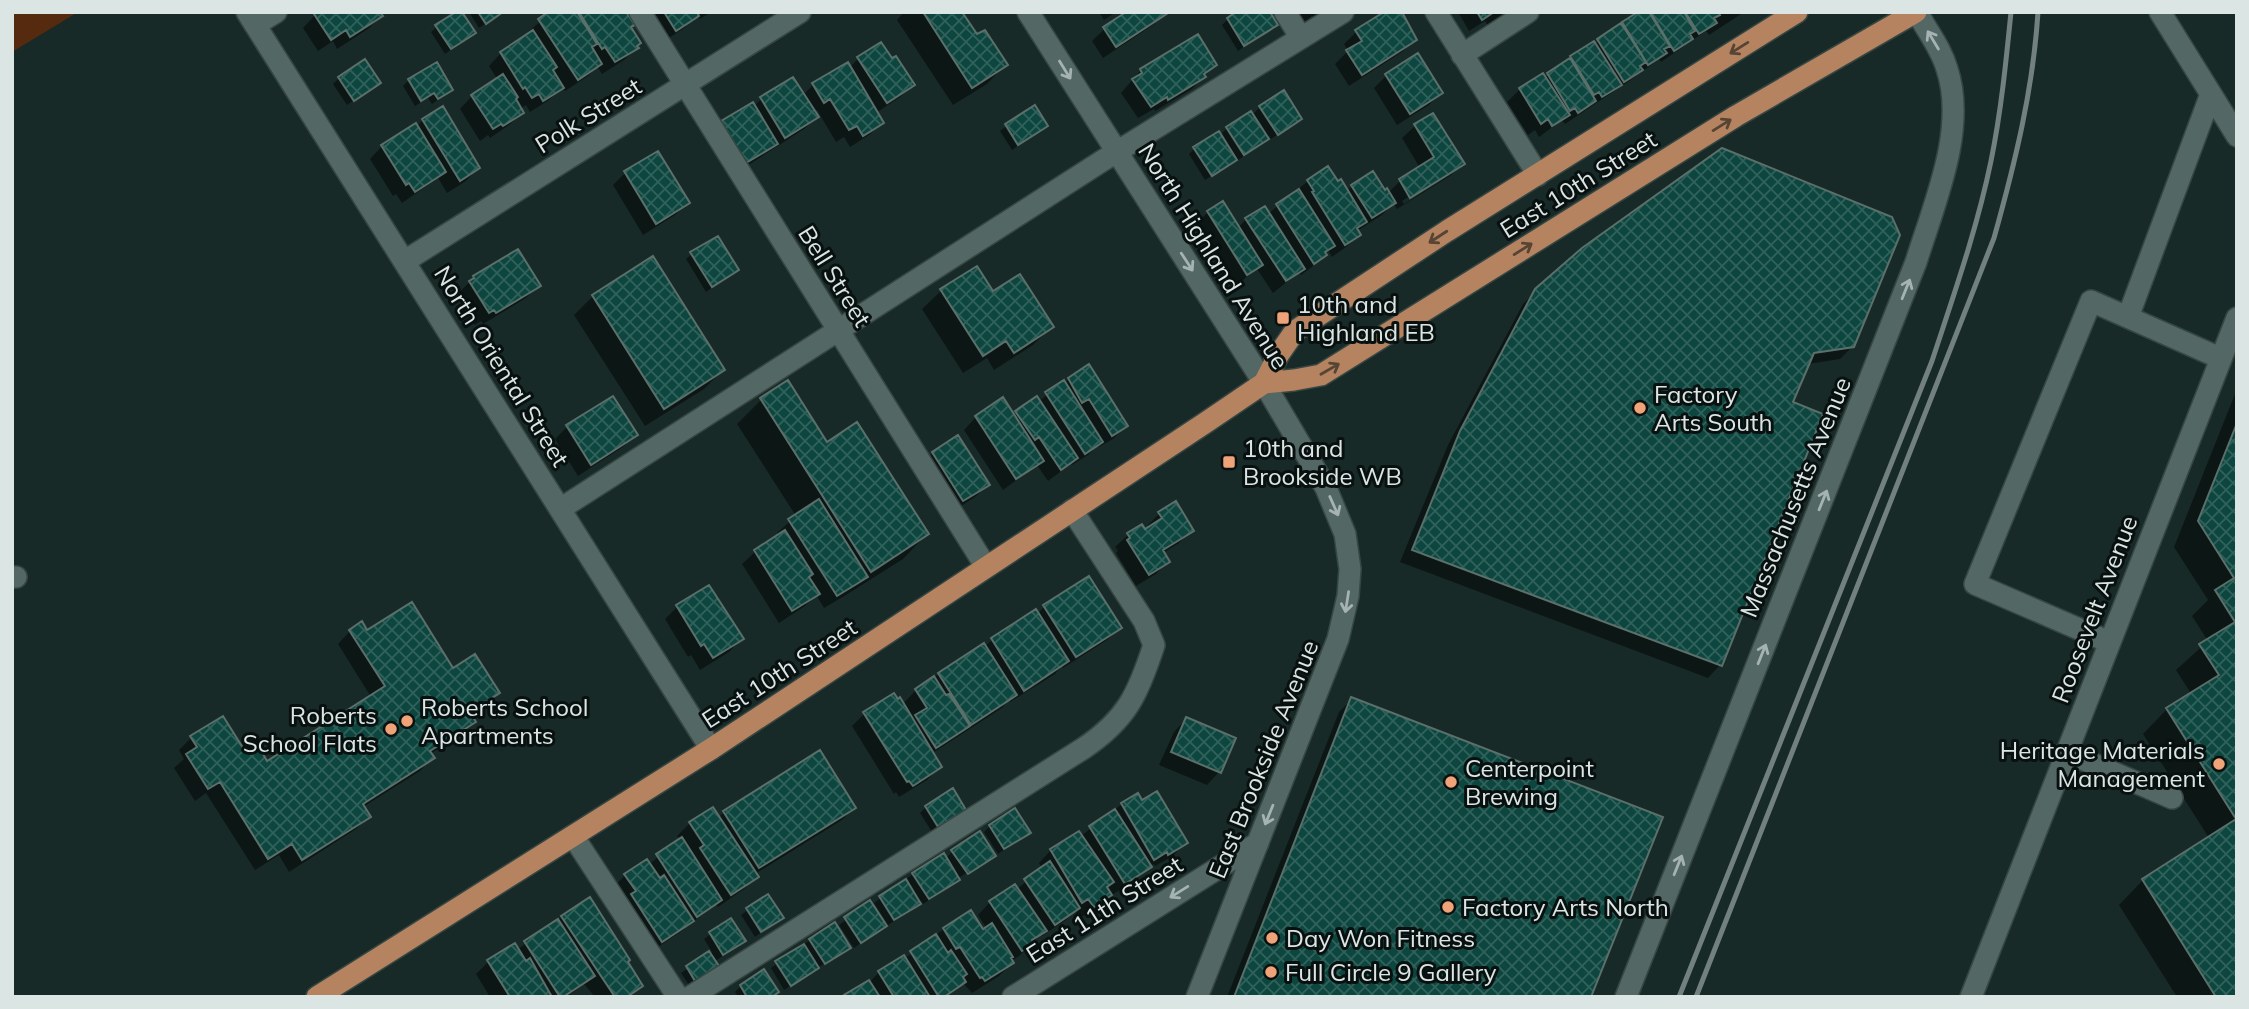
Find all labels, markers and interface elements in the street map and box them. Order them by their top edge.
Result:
one-way arrow [1926,30,1940,50]
one-way arrow [1730,41,1749,56]
one-way arrow [1057,60,1072,79]
street label: Polk Street [529,71,647,159]
one-way arrow [1712,118,1732,132]
street label: East 10th Street [1494,124,1662,244]
street label: North Highland Avenue [1132,137,1296,375]
street label: Bell Street [792,220,878,332]
one-way arrow [1429,229,1448,244]
one-way arrow [1513,242,1532,257]
one-way arrow [1180,252,1194,271]
street label: North Oriental Street [428,260,576,472]
one-way arrow [1900,278,1913,300]
place label: 10th and Highland EB [1297,289,1435,347]
marker: 10th and Highland EB [1275,310,1291,326]
one-way arrow [1319,362,1339,376]
street label: Massachusetts Avenue [1733,373,1857,621]
place label: Factory Arts South [1654,379,1773,437]
marker: Factory Arts South [1632,400,1648,416]
place label: 10th and Brookside WB [1243,433,1402,491]
marker: 10th and Brookside WB [1221,454,1237,470]
one-way arrow [1817,490,1830,512]
one-way arrow [1328,494,1341,516]
street label: Roosevelt Avenue [2044,511,2144,707]
one-way arrow [1340,590,1353,613]
street label: East 10th Street [696,612,862,734]
street label: East Brookside Avenue [1201,636,1325,882]
one-way arrow [1756,643,1769,665]
place label: Roberts School Apartments [421,692,588,750]
place label: Roberts School Flats [243,700,377,758]
marker: Roberts School Apartments [399,713,415,729]
marker: Roberts School Flats [383,721,399,737]
place label: Heritage Materials Management [2000,735,2205,793]
place label: Centerpoint Brewing [1465,753,1594,811]
marker: Heritage Materials Management [2211,756,2227,772]
marker: Centerpoint Brewing [1443,774,1459,790]
one-way arrow [1262,804,1275,825]
street label: East 11th Street [1020,849,1188,969]
one-way arrow [1672,855,1685,876]
one-way arrow [1170,886,1190,900]
place label: Factory Arts North [1462,892,1669,922]
marker: Factory Arts North [1440,899,1456,915]
place label: Day Won Fitness [1286,923,1475,953]
marker: Day Won Fitness [1264,930,1280,946]
place label: Full Circle 9 Gallery [1285,957,1497,987]
marker: Full Circle 9 Gallery [1263,964,1279,980]

